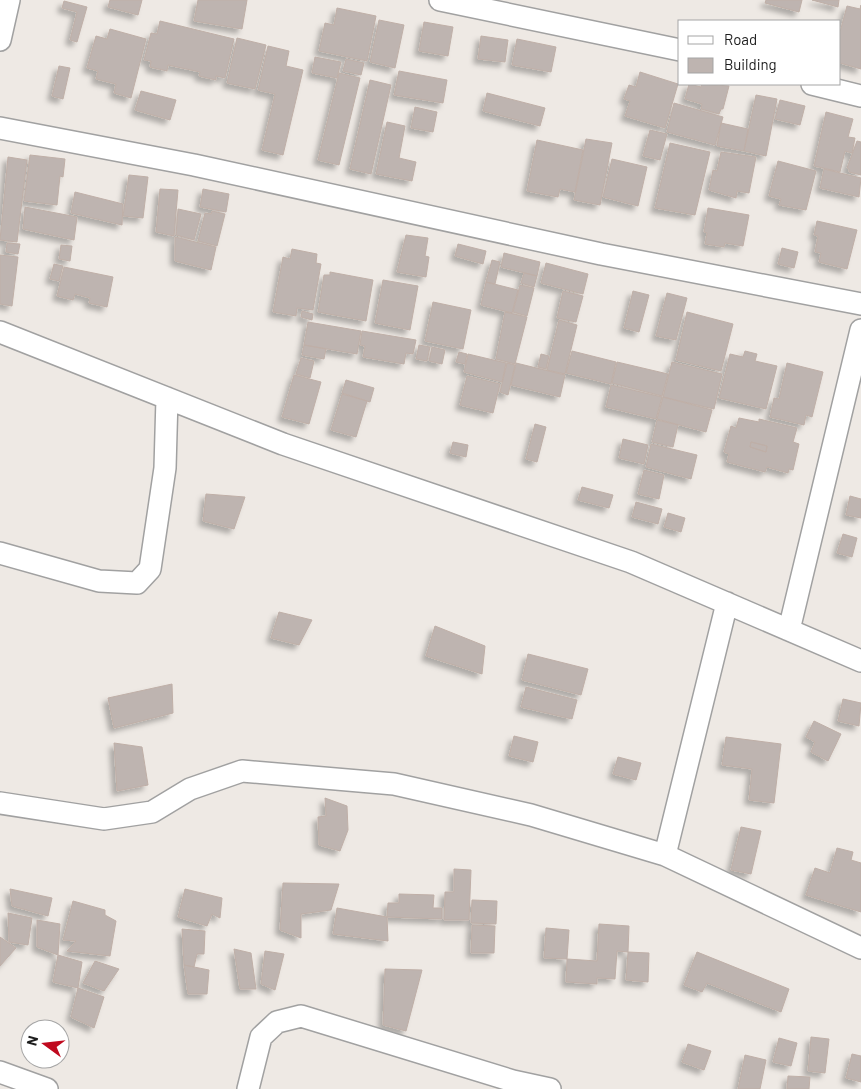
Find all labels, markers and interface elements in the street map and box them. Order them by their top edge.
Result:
legend [678,20,841,85]
text: Road [724,30,757,48]
text: Building [724,55,777,73]
north arrow [20,1019,70,1069]
text: N [23,1034,41,1047]

